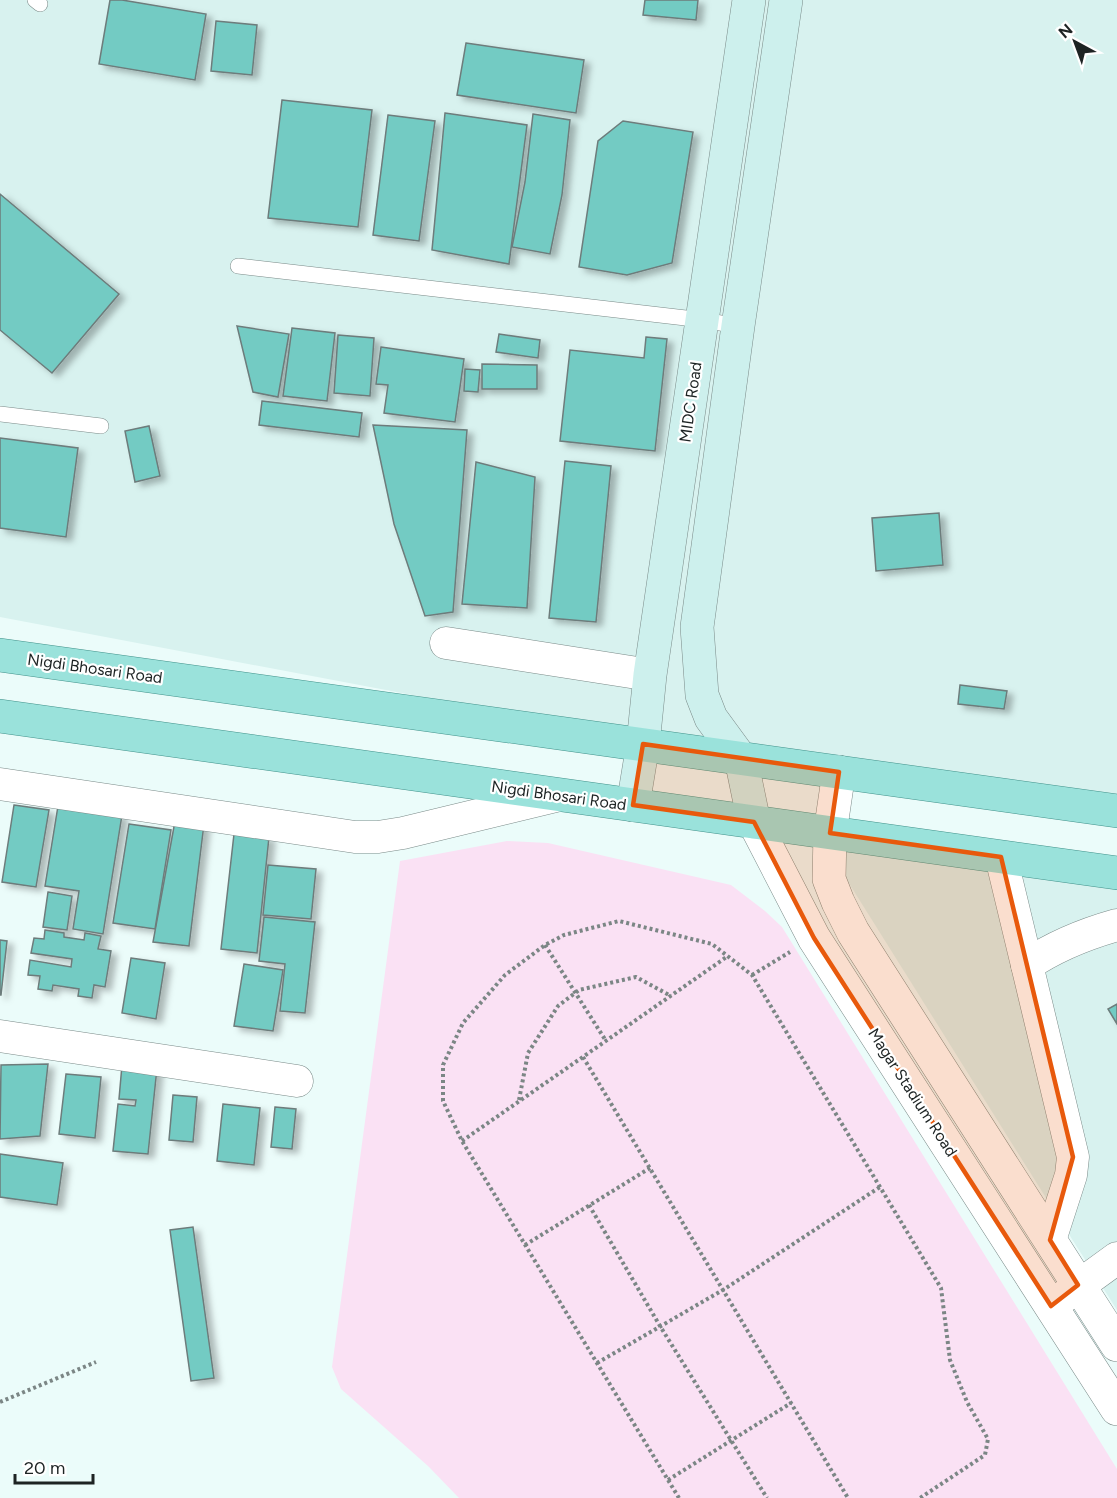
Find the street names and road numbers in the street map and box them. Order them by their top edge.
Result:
street label: MIDC Road [675,361,706,444]
street label: Nigdi Bhosari Road [26,650,164,687]
street label: Nigdi Bhosari Road [490,777,628,814]
street label: Magar Stadium Road [864,1025,961,1160]

